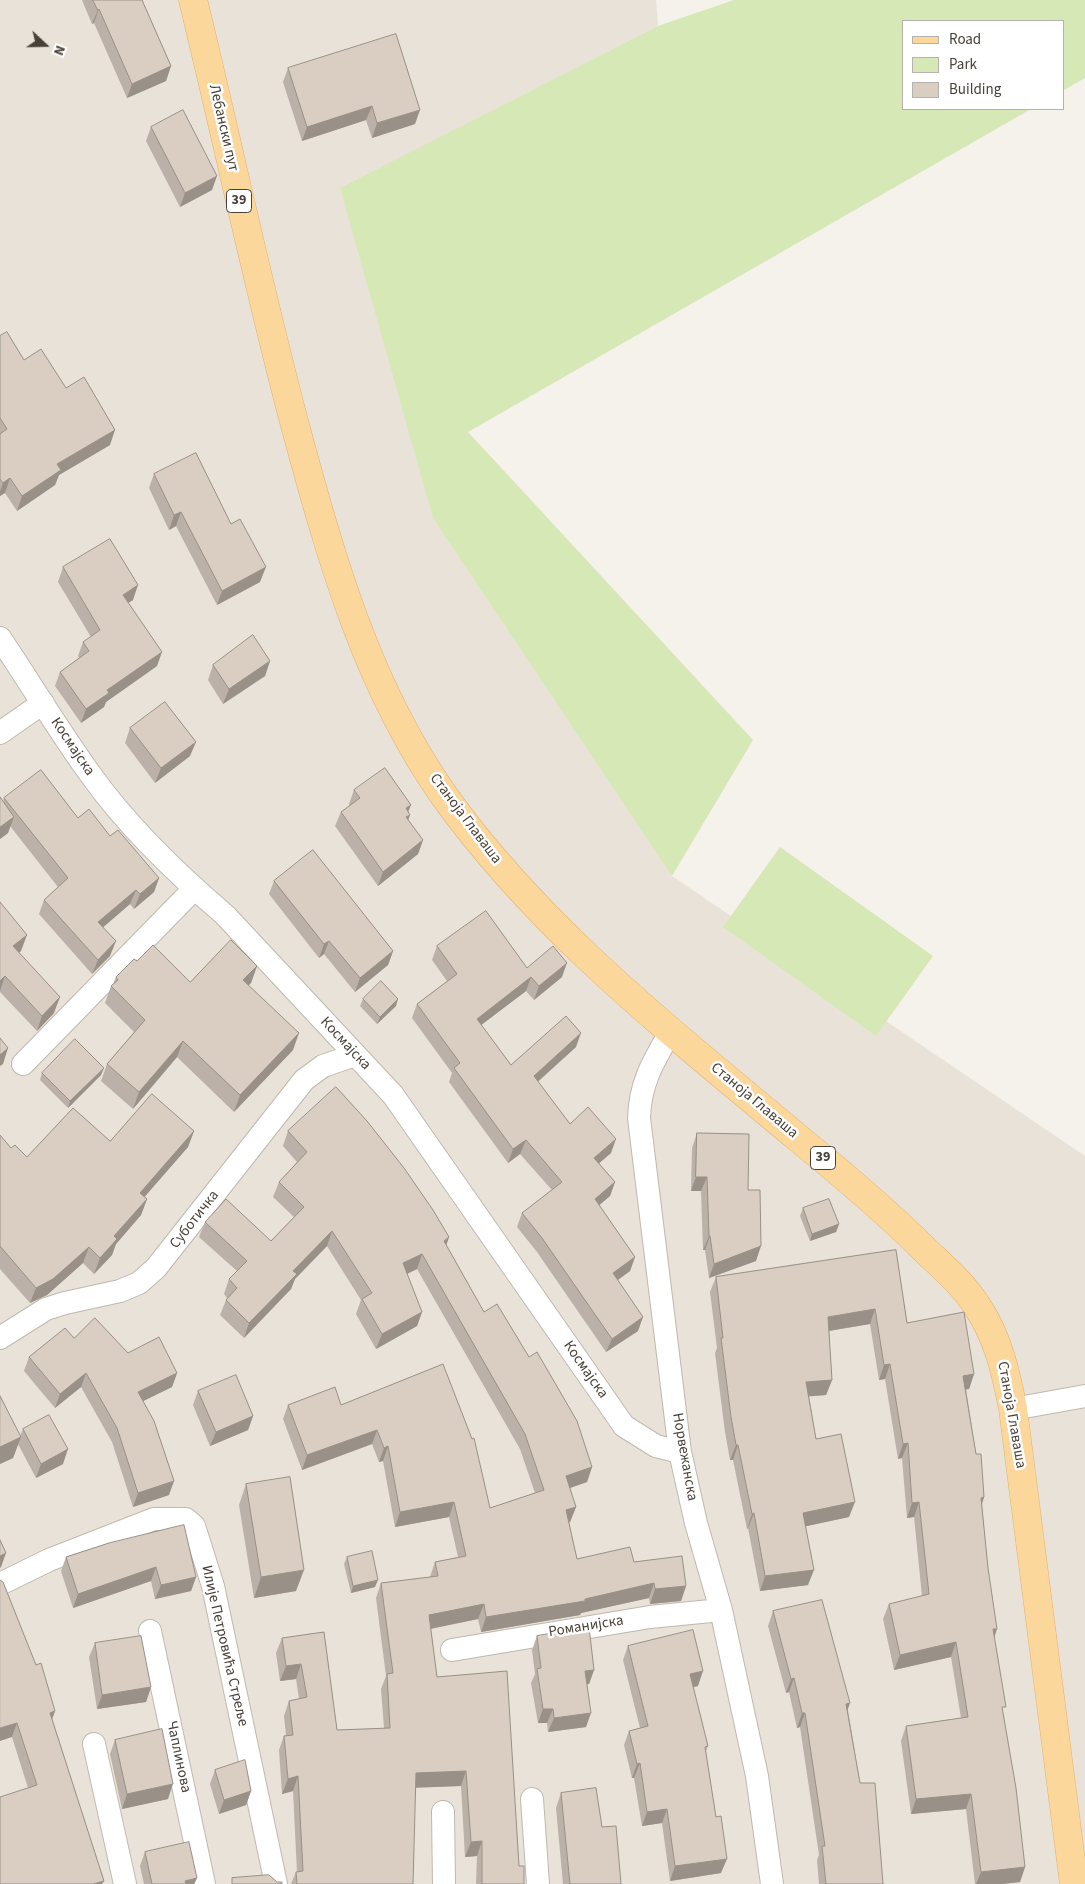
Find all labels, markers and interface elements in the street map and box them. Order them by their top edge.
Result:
north arrow [20,20,70,70]
legend [902,20,1065,110]
text: Road [949,29,981,50]
text: N [48,42,70,58]
text: Park [949,54,977,75]
text: Building [949,79,1001,100]
street label: Лебански пут [204,83,242,173]
road number: 39 [226,190,252,212]
street label: Космајска [46,715,98,779]
street label: Станоја Главаша [425,770,505,868]
street label: Космајска [316,1014,374,1074]
street label: Станоја Главаша [707,1059,801,1143]
road number: 39 [810,1146,836,1170]
street label: Суботичка [167,1187,223,1253]
street label: Космајска [559,1338,611,1402]
street label: Станоја Главаша [993,1360,1029,1470]
street label: Норвежанска [667,1412,701,1502]
street label: Илије Петровића Стреље [197,1564,251,1728]
street label: Романијска [547,1612,625,1642]
street label: Чаплинова [162,1719,194,1795]

